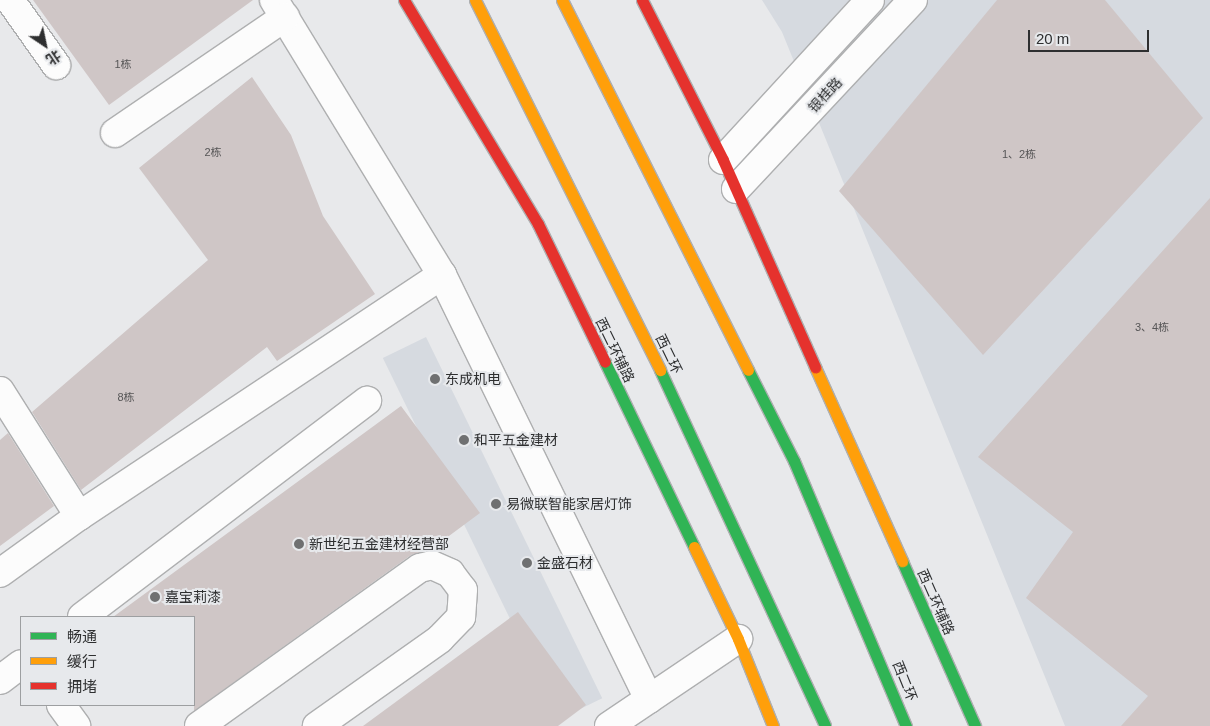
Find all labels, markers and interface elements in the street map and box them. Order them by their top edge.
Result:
north arrow [20,20,70,70]
scale bar [1030,20,1151,52]
text: 20 m [1036,30,1069,47]
text: 北 [43,47,64,68]
house number: 1栋 [114,57,132,71]
street label: 银桂路 [805,74,845,116]
house number: 2栋 [204,145,222,159]
house number: 1、2栋 [1002,147,1036,161]
street label: 西二环辅路 [592,315,638,385]
house number: 3、4栋 [1135,320,1169,334]
street label: 西二环 [652,331,686,377]
place label: 东成机电 [445,371,501,387]
marker: 东成机电 [429,373,441,385]
house number: 8栋 [117,390,135,404]
place label: 和平五金建材 [474,432,558,448]
marker: 和平五金建材 [458,434,470,446]
place label: 易微联智能家居灯饰 [506,496,632,512]
marker: 易微联智能家居灯饰 [490,498,502,510]
place label: 新世纪五金建材经营部 [309,536,449,552]
marker: 新世纪五金建材经营部 [293,538,305,550]
place label: 金盛石材 [537,555,593,571]
marker: 金盛石材 [521,557,533,569]
street label: 西二环辅路 [914,567,958,637]
place label: 嘉宝莉漆 [165,589,221,605]
marker: 嘉宝莉漆 [149,591,161,603]
legend [20,616,195,706]
text: 畅通 [67,628,97,645]
text: 缓行 [67,653,97,670]
street label: 西二环 [889,658,921,704]
text: 拥堵 [67,678,97,695]

